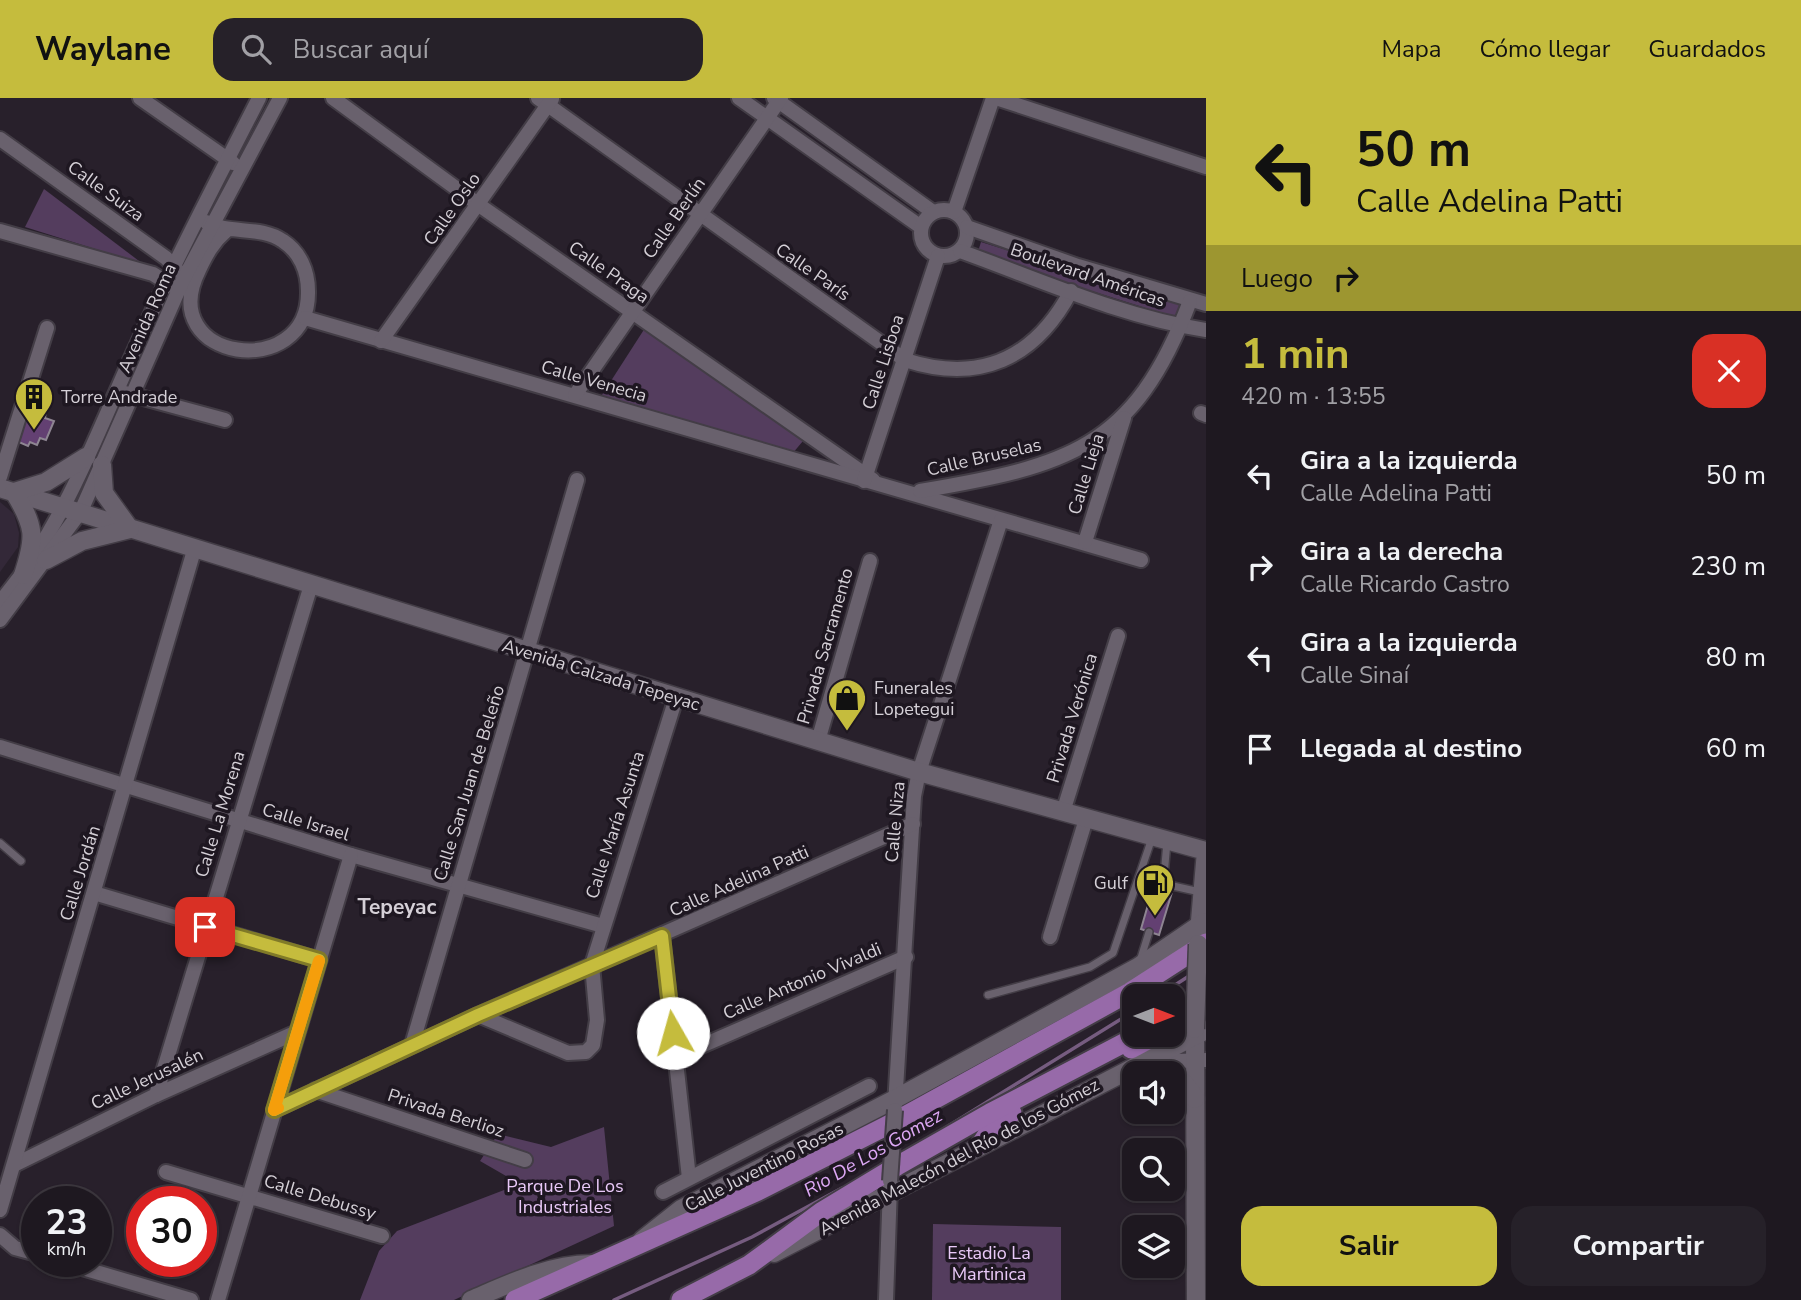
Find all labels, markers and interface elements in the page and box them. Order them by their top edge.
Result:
search box [213,18,703,81]
text: Waylane [35,27,171,72]
icon: search [237,30,275,68]
text: Buscar aquí [293,32,429,67]
text: Mapa [1381,33,1441,65]
text: Cómo llegar [1479,33,1610,65]
text: Guardados [1648,33,1766,65]
text: 50 m [1356,116,1471,183]
icon: left [1241,126,1332,217]
street label: Calle Suiza [63,155,149,227]
street label: Calle Oslo [418,168,486,250]
street label: Calle Berlín [637,173,711,263]
text: Calle Adelina Patti [1356,180,1623,223]
street label: Calle Praga [564,235,654,309]
street label: Boulevard Américas [1007,237,1169,313]
street label: Calle París [771,238,855,306]
icon: right [1327,259,1365,297]
street label: Avenida Roma [112,260,182,376]
text: Luego [1241,261,1313,296]
street label: Calle Lisboa [856,311,910,413]
text: 1 min [1241,326,1350,383]
button: close [1692,334,1766,408]
street label: Calle Venecia [538,354,650,408]
building icon: Torre Andrade [13,376,55,431]
text: 420 m · 13:55 [1241,381,1386,412]
place label: Torre Andrade [61,385,177,409]
street label: Calle Lieja [1062,431,1110,517]
street label: Calle Bruselas [924,432,1044,482]
text: Gira a la izquierda [1300,443,1518,478]
icon: left [1241,457,1279,495]
text: 50 m [1706,458,1766,493]
text: Calle Adelina Patti [1300,478,1492,509]
text: Gira a la derecha [1300,534,1503,569]
icon: right [1241,548,1279,586]
text: 230 m [1690,549,1766,584]
street label: Privada Sacramento [791,565,859,727]
text: Calle Ricardo Castro [1300,569,1510,600]
text: Gira a la izquierda [1300,625,1518,660]
street label: Avenida Calzada Tepeyac [499,633,703,717]
icon: left [1241,639,1279,677]
text: 80 m [1706,640,1766,675]
street label: Privada Verónica [1041,650,1103,786]
text: Calle Sinaí [1300,660,1409,691]
place label: Funerales Lopetegui [874,676,954,721]
shop icon: Funerales Lopetegui [826,677,868,732]
street label: Calle San Juan de Beleño [428,682,510,884]
icon: arrive [1241,730,1279,768]
text: Llegada al destino [1300,731,1522,766]
text: 60 m [1706,731,1766,766]
street label: Calle La Morena [189,748,251,880]
street label: Calle María Asunta [580,748,650,902]
street label: Calle Niza [879,780,911,864]
street label: Calle Israel [259,797,353,847]
street label: Calle Jordán [54,822,106,924]
street label: Calle Adelina Patti [666,839,812,923]
fuel station icon: Gulf [1134,862,1176,917]
place label: Gulf [1094,871,1129,895]
district label: Tepeyac [358,893,436,921]
pin [175,897,235,957]
icon: arrive [186,908,224,946]
street label: Calle Antonio Vivaldi [719,937,885,1025]
north arrow [1122,984,1185,1046]
map controls [1122,984,1185,1278]
position arrow [636,996,710,1070]
street label: Calle Jerusalén [87,1042,207,1116]
button: sound [1122,1061,1185,1124]
street label: Avenida Malecón del Río de los Gómez [815,1073,1103,1241]
street label: Privada Berlioz [385,1083,507,1143]
water label: Rio De Los Gomez [799,1103,947,1203]
street label: Calle Juventino Rosas [681,1117,847,1217]
button: search [1122,1138,1185,1201]
street label: Calle Debussy [261,1169,380,1226]
park label: Parque De Los Industriales [506,1174,624,1219]
speed limit sign: 30 [126,1186,217,1277]
text: 23 [45,1199,88,1246]
button: Salir [1241,1206,1497,1286]
button: Compartir [1511,1206,1766,1286]
button: layers [1122,1215,1185,1278]
text: km/h [47,1237,86,1261]
park label: Estadio La Martinica [947,1241,1031,1286]

